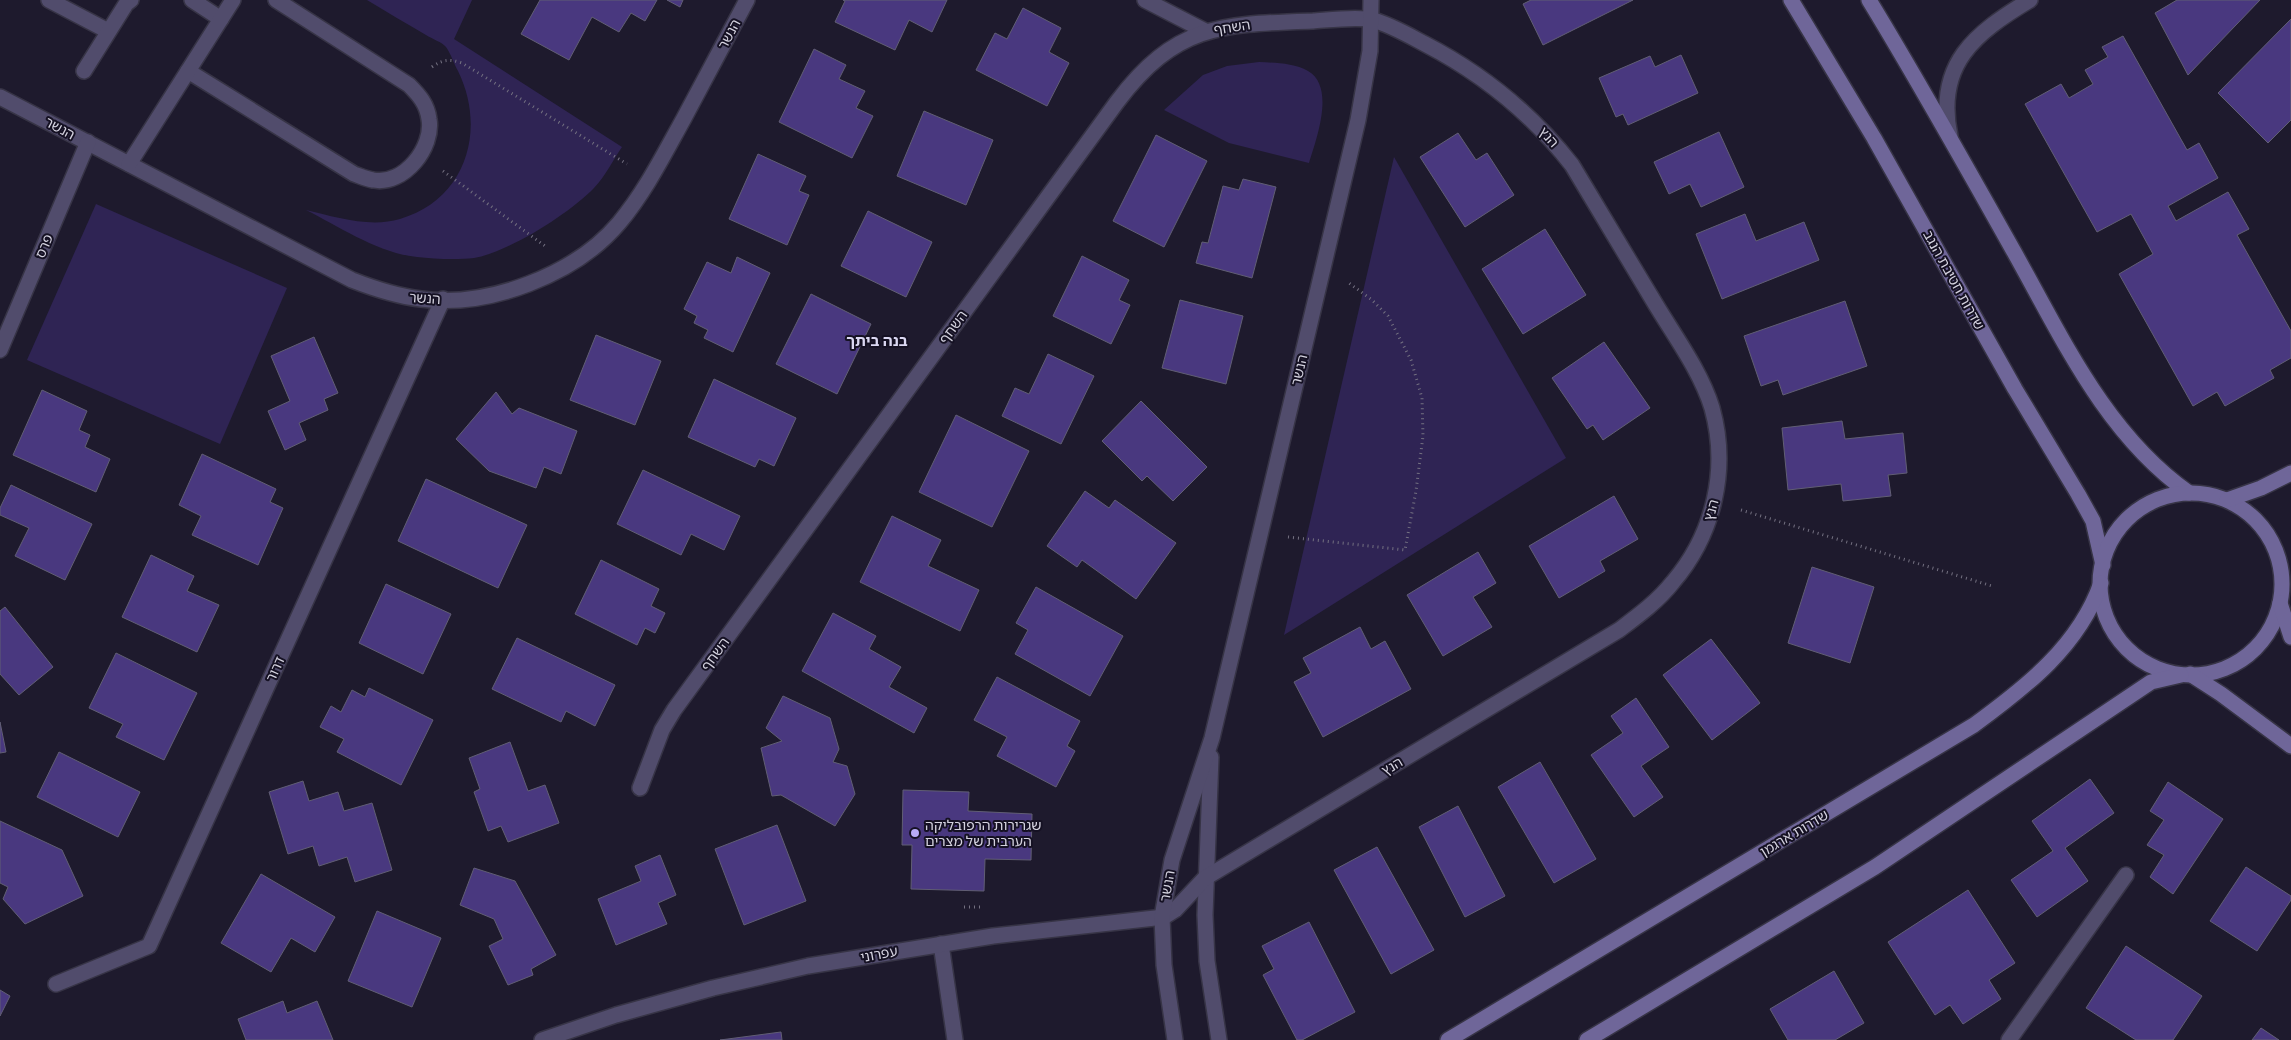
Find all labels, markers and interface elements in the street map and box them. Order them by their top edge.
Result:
street label: הנשר [715,16,743,52]
street label: השחף [1212,16,1252,38]
street label: הנשר [42,114,78,142]
street label: הנץ [1536,124,1562,150]
street label: שדרות חטיבת הנגב [1920,227,1988,333]
street label: פרס [32,232,56,260]
street label: הנשר [409,289,441,307]
street label: השחף [936,307,970,347]
district label: בנה ביתך [846,332,908,350]
street label: הנשר [1288,353,1310,387]
street label: הנץ [1700,497,1722,523]
street label: השחף [698,634,732,674]
street label: דרור [262,654,288,684]
street label: הנץ [1379,754,1405,778]
street label: שדרות ארגמן [1757,806,1831,860]
place label: שגרירות הרפובליקה הערבית של מצרים [925,817,1041,849]
marker: שגרירות הרפובליקה הערבית של מצרים [909,827,921,839]
street label: הנשר [1156,869,1178,903]
street label: עפרוני [859,943,899,965]

